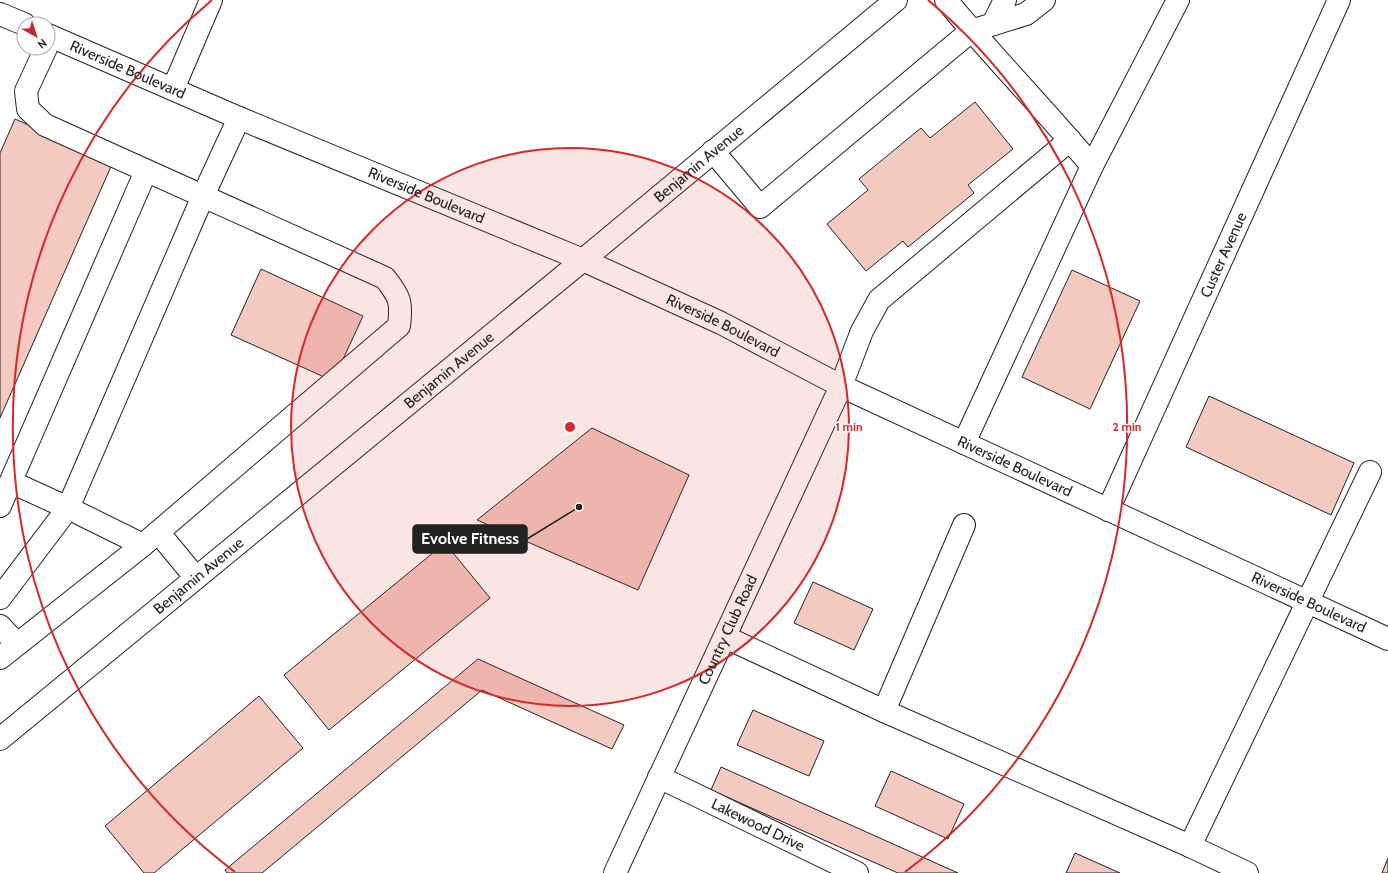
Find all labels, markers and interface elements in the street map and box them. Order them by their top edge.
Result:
north arrow [16,16,56,56]
text: N [35,36,50,52]
street label: Riverside Boulevard [67,37,188,103]
street label: Benjamin Avenue [650,121,747,206]
street label: Riverside Boulevard [366,163,487,227]
street label: Custer Avenue [1196,209,1251,300]
street label: Riverside Boulevard [663,290,783,361]
street label: Benjamin Avenue [400,328,498,412]
text: 1 min [835,419,863,434]
text: 2 min [1113,419,1141,434]
centre of rings [563,420,577,434]
street label: Riverside Boulevard [955,432,1075,501]
callout: Evolve Fitness [413,525,527,553]
text: Evolve Fitness [421,529,519,548]
street label: Benjamin Avenue [150,533,247,618]
street label: Riverside Boulevard [1249,568,1369,637]
street label: Country Club Road [695,572,761,688]
street label: Lakewood Drive [708,795,808,855]

